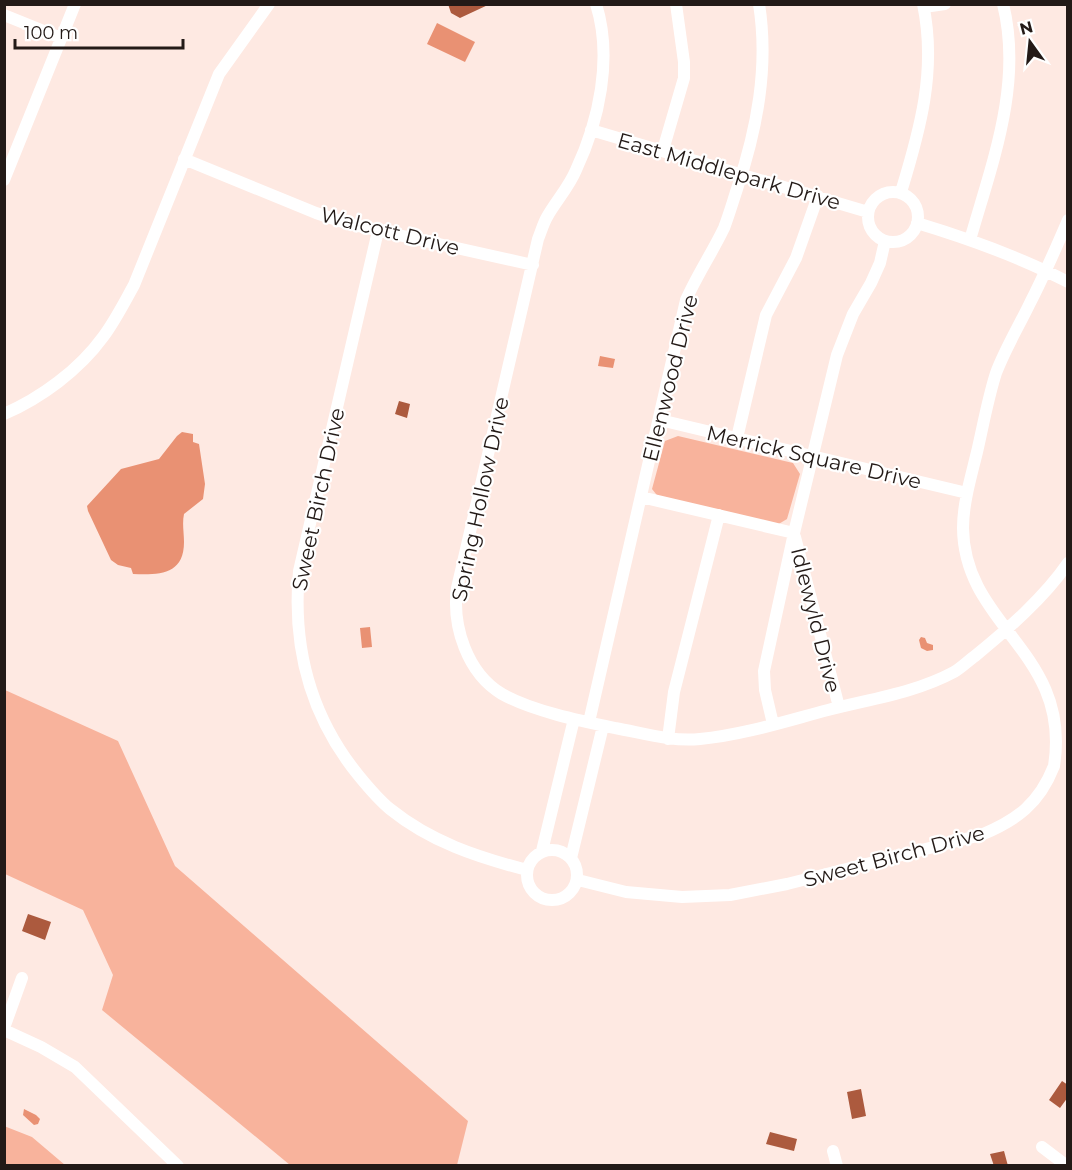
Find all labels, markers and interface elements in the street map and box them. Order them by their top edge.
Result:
scale bar [15,12,183,50]
north arrow [1000,12,1060,72]
text: N [1018,17,1035,39]
text: 100 m [24,22,78,44]
street label: East Middlepark Drive [615,127,843,215]
street label: Walcott Drive [318,202,462,260]
street label: Ellenwood Drive [637,292,703,464]
street label: Spring Hollow Drive [446,394,514,604]
street label: Sweet Birch Drive [286,405,350,593]
street label: Merrick Square Drive [704,420,924,494]
street label: Idlewyld Drive [786,545,846,695]
street label: Sweet Birch Drive [801,820,987,892]

